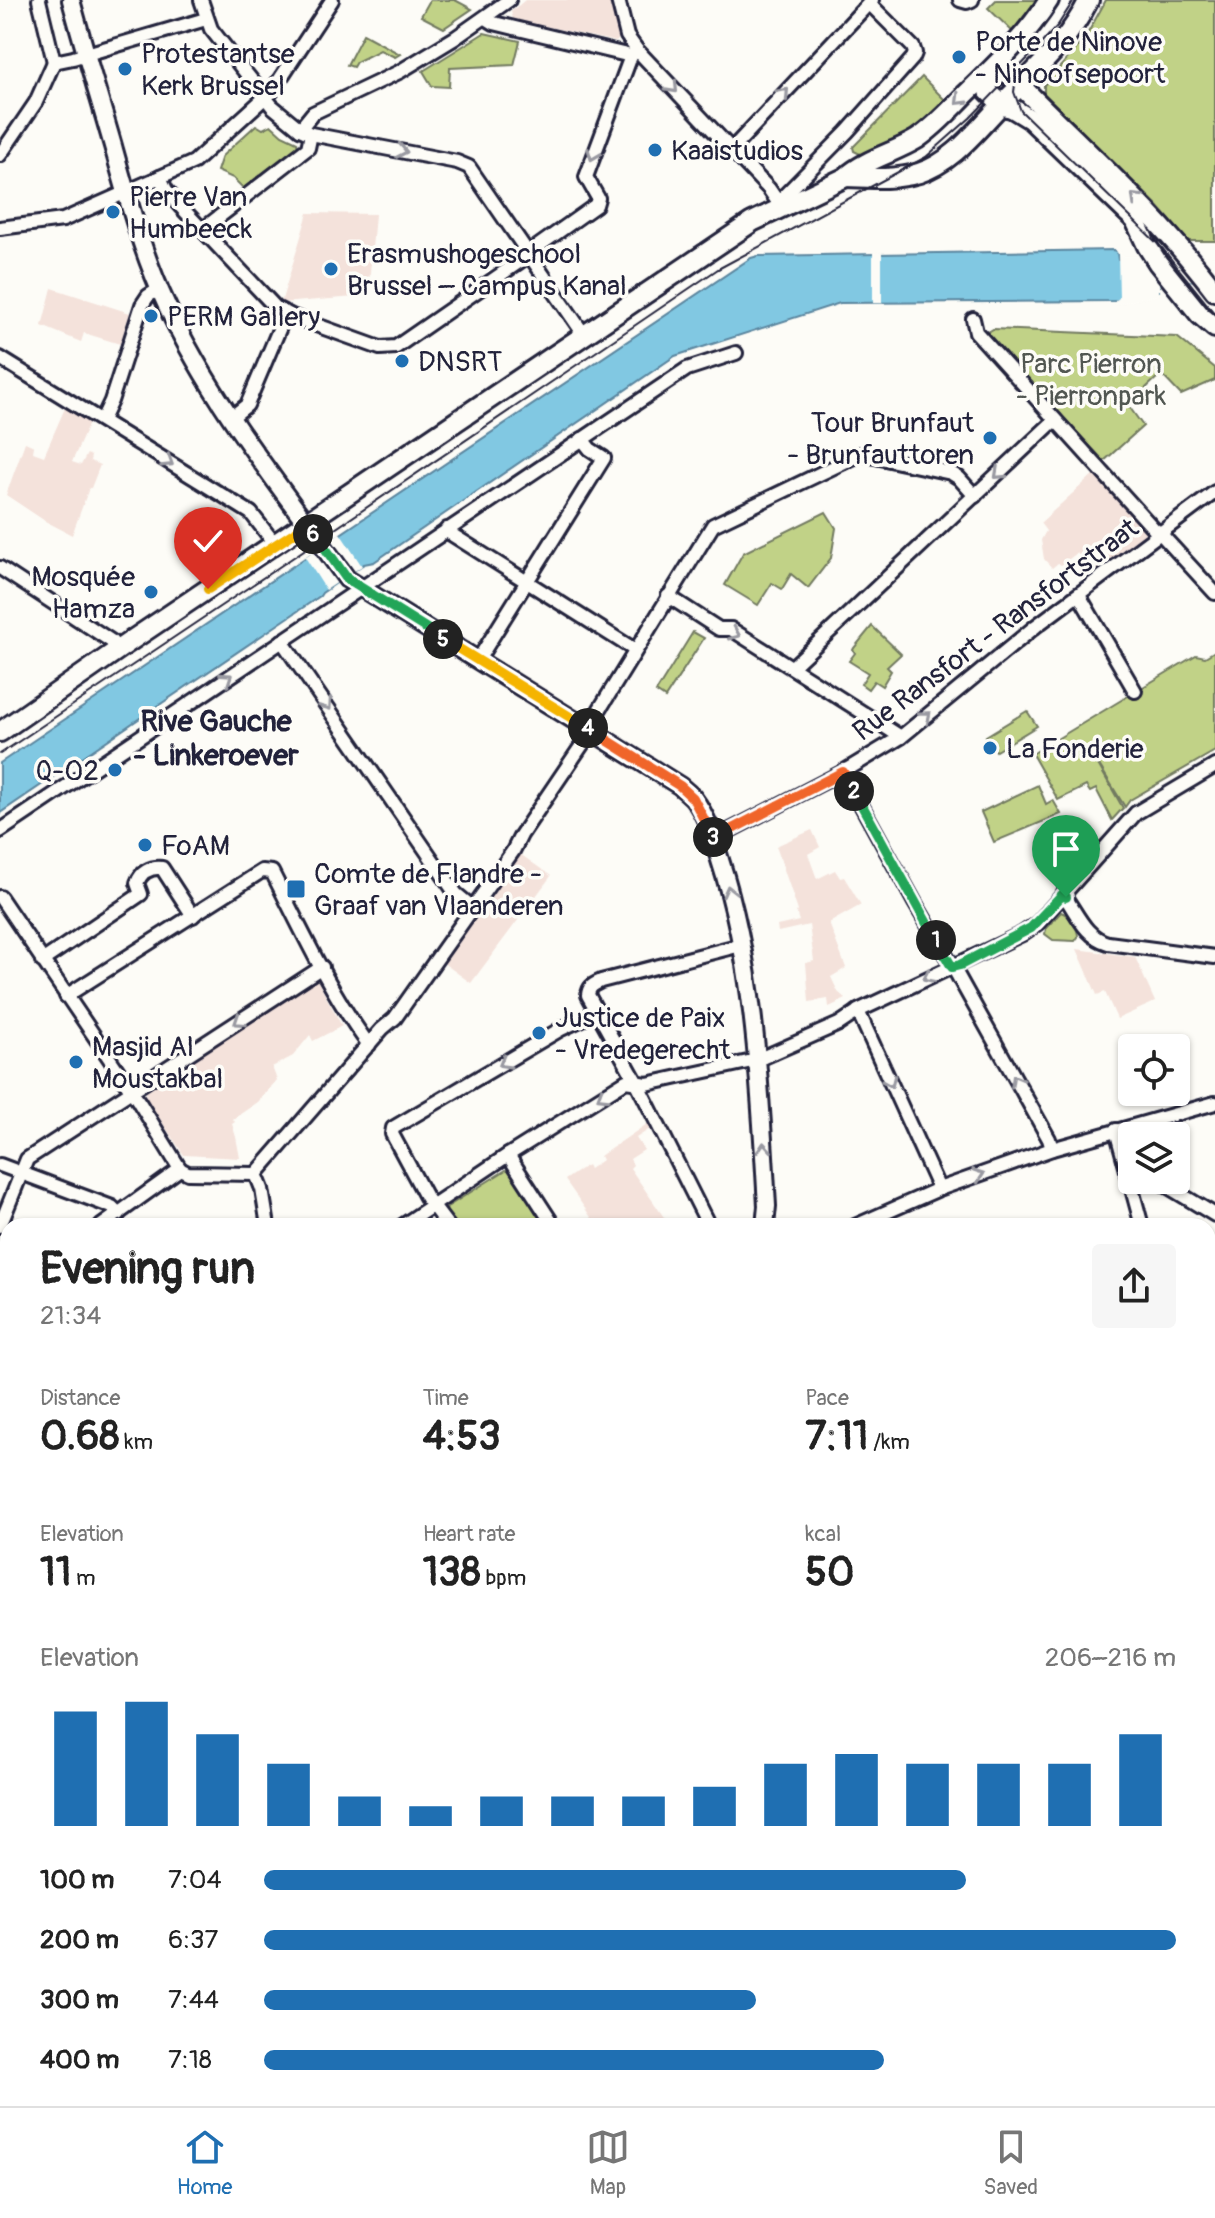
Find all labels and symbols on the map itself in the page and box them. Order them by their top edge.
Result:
place label: Porte de Ninove - Ninoofsepoort [975,25,1166,92]
place label: Protestantse Kerk Brussel [141,37,295,104]
marker: Porte de Ninove - Ninoofsepoort [950,48,968,66]
marker: Protestantse Kerk Brussel [116,60,134,78]
one-way arrow [663,78,677,93]
one-way arrow [775,88,790,102]
one-way arrow [955,91,969,105]
place label: Kaaistudios [671,134,804,169]
marker: Kaaistudios [646,141,664,159]
one-way arrow [395,142,409,159]
one-way arrow [586,147,603,161]
place label: Pierre Van Humbeeck [129,180,252,247]
one-way arrow [1131,193,1145,208]
marker: Pierre Van Humbeeck [104,203,122,221]
place label: Erasmushogeschool Brussel – Campus Kanal [347,237,627,304]
marker: Erasmushogeschool Brussel – Campus Kanal [322,260,340,278]
place label: PERM Gallery [167,300,320,335]
marker: PERM Gallery [142,307,160,325]
place label: DNSRT [418,345,503,380]
park label: Parc Pierron - Pierronpark [1016,347,1166,414]
marker: DNSRT [393,352,411,370]
place label: Tour Brunfaut - Brunfauttoren [787,406,975,473]
marker: Tour Brunfaut - Brunfauttoren [981,429,999,447]
one-way arrow [159,452,174,467]
one-way arrow [993,464,1008,478]
pin [174,507,242,589]
street label: Rue Ransfort - Ransfortstraat [846,511,1146,749]
pin: 6 [293,514,333,554]
place label: Mosquée Hamza [31,560,135,627]
marker: Mosquée Hamza [142,583,160,601]
pin: 5 [423,619,463,659]
one-way arrow [727,625,742,641]
one-way arrow [218,673,233,688]
one-way arrow [317,696,332,710]
district label: Rive Gauche - Linkeroever [133,703,299,774]
pin: 4 [568,708,608,748]
one-way arrow [916,711,931,726]
place label: La Fonderie [1006,732,1144,767]
marker: La Fonderie [981,739,999,757]
place label: Q-02 [35,754,99,789]
marker: Q-02 [106,761,124,779]
pin: 2 [834,771,874,811]
pin [1032,815,1100,897]
pin: 3 [693,817,733,857]
place label: FoAM [161,829,230,864]
marker: FoAM [136,836,154,854]
place label: Comte de Flandre - Graaf van Vlaanderen [314,857,564,924]
marker: Comte de Flandre - Graaf van Vlaanderen [285,878,307,900]
one-way arrow [721,885,738,898]
pin: 1 [916,920,956,960]
one-way arrow [921,968,936,983]
place label: Justice de Paix - Vredegerecht [555,1001,731,1068]
one-way arrow [234,1011,248,1026]
marker: Justice de Paix - Vredegerecht [530,1024,548,1042]
place label: Masjid Al Moustakbal [92,1030,223,1097]
marker: Masjid Al Moustakbal [67,1053,85,1071]
one-way arrow [498,1053,513,1069]
one-way arrow [881,1074,897,1088]
one-way arrow [1010,1075,1026,1089]
one-way arrow [597,1087,611,1102]
one-way arrow [756,1141,773,1154]
one-way arrow [971,1168,985,1184]

